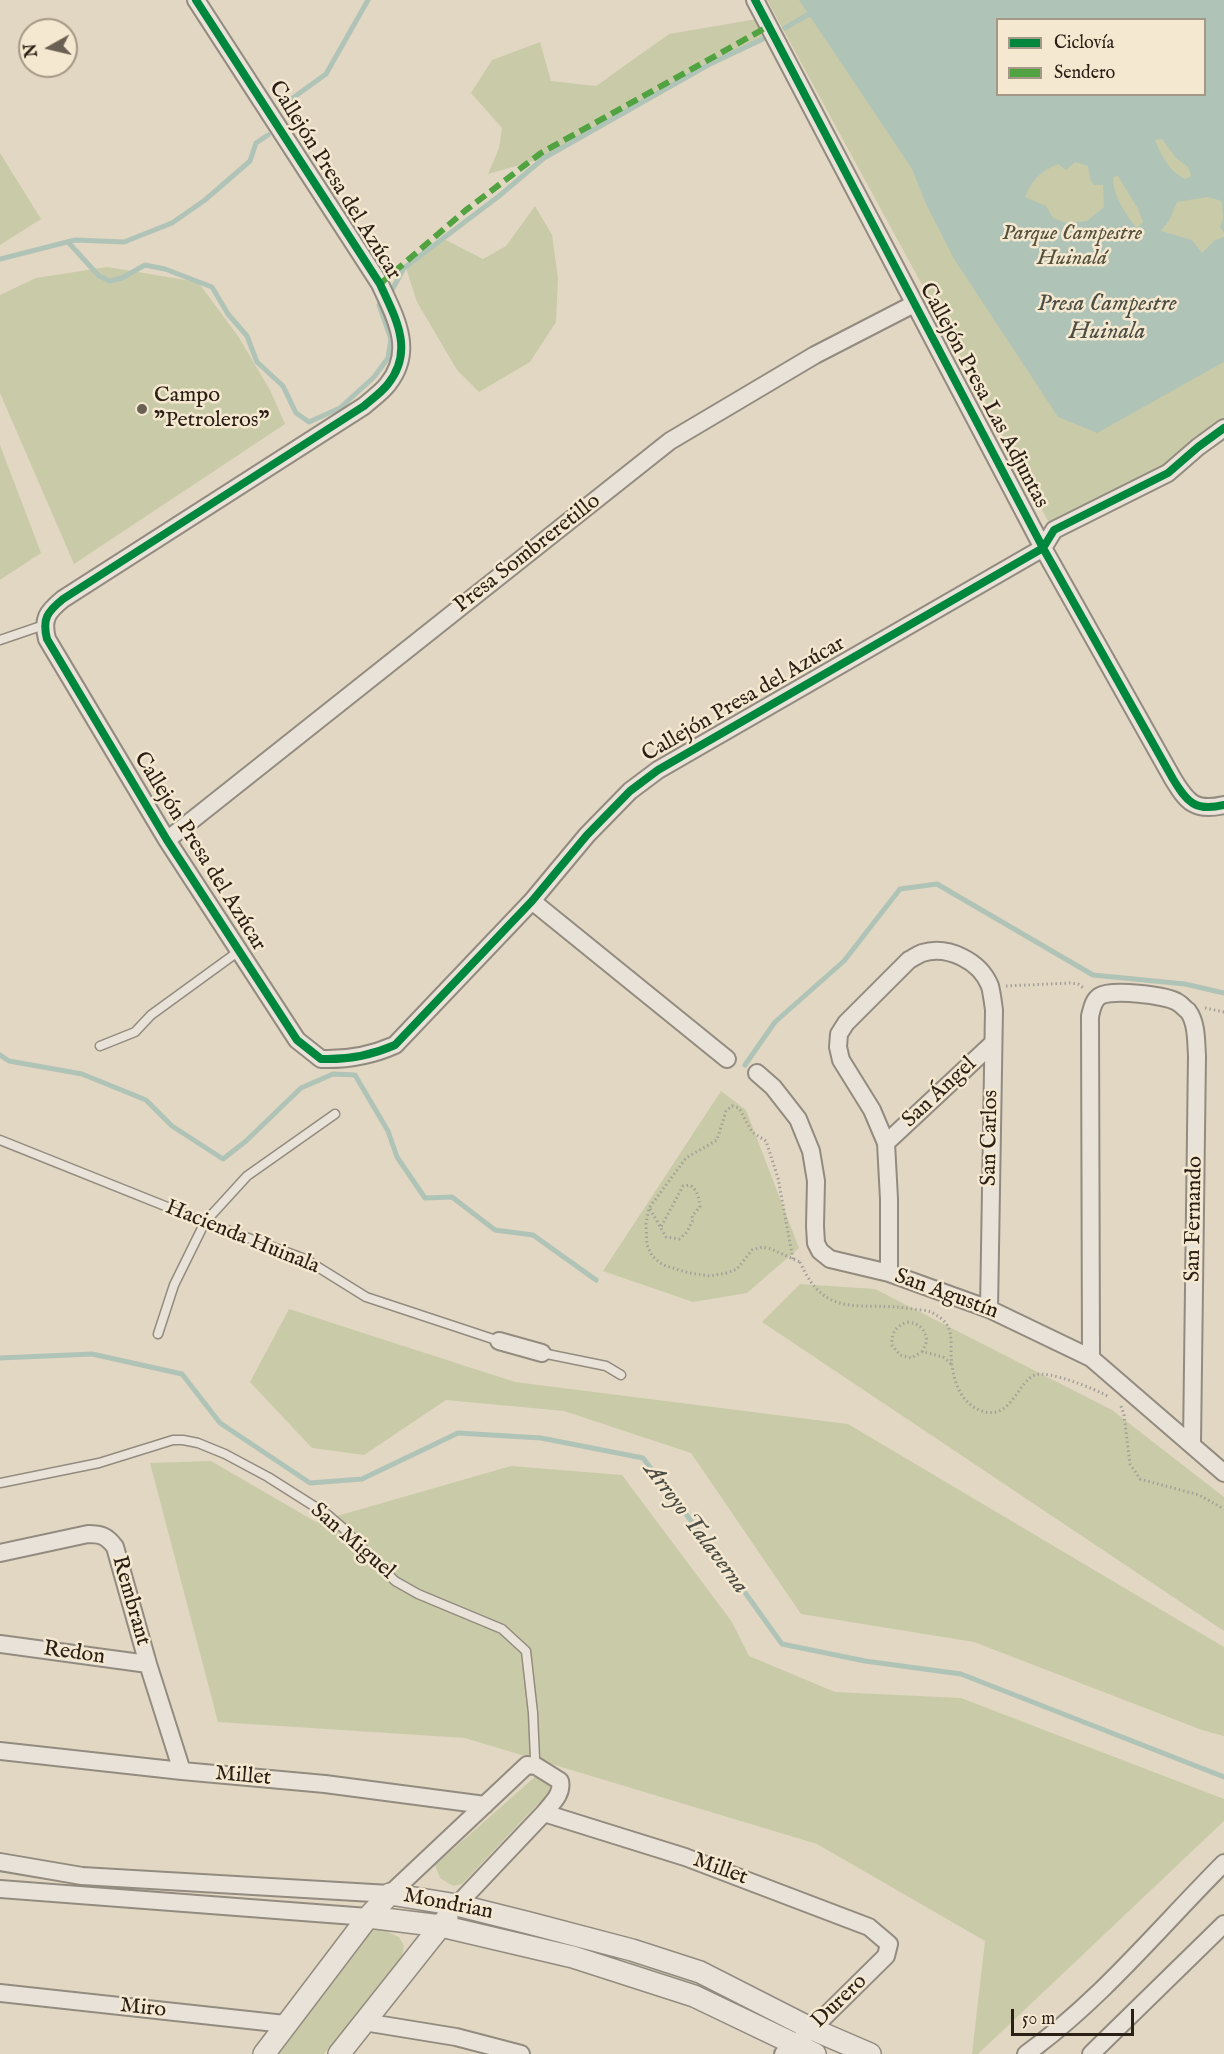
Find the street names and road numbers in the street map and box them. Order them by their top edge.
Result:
street label: Callejón Presa del Azúcar [262,77,406,285]
street label: Callejón Presa Las Adjuntas [912,279,1054,513]
street label: Presa Sombreretillo [450,489,606,619]
street label: Callejón Presa del Azúcar [638,631,850,769]
street label: Callejón Presa del Azúcar [127,748,271,956]
street label: San Ángel [897,1052,983,1134]
street label: San Carlos [977,1090,1005,1186]
street label: San Fernando [1181,1156,1209,1282]
street label: Hacienda Huinala [161,1195,323,1281]
street label: San Agustín [891,1264,1001,1326]
street label: San Miguel [304,1498,400,1586]
street label: Rembrant [105,1553,155,1649]
street label: Redon [41,1637,107,1671]
street label: Millet [214,1761,272,1793]
street label: Millet [689,1848,751,1892]
street label: Mondrian [401,1883,495,1927]
street label: Durero [807,1969,873,2035]
street label: Miro [118,1993,168,2025]

